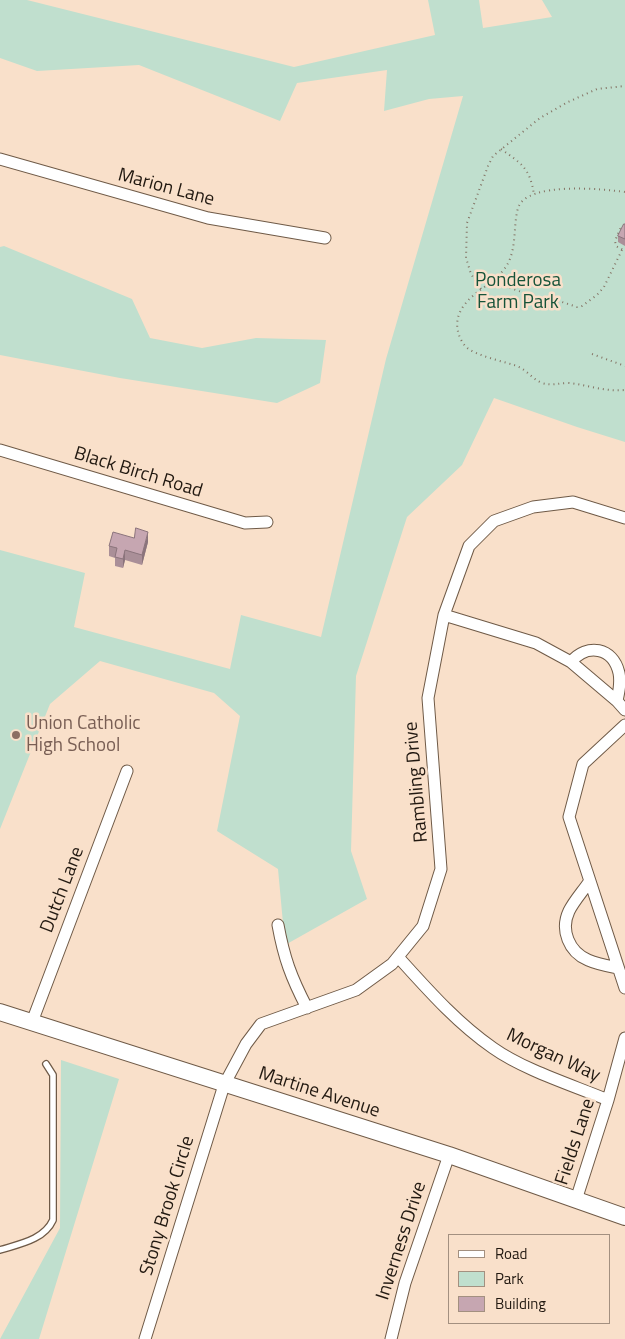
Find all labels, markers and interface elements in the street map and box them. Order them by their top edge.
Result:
street label: Marion Lane [115,164,217,212]
park label: Ponderosa Farm Park [475,270,561,314]
street label: Black Birch Road [71,443,205,503]
place label: Union Catholic High School [26,713,141,757]
street label: Rambling Drive [400,721,434,843]
marker: Union Catholic High School [10,729,22,741]
street label: Dutch Lane [36,844,90,936]
street label: Morgan Way [502,1024,604,1088]
street label: Martine Avenue [255,1063,383,1123]
street label: Fields Lane [551,1096,601,1188]
street label: Stony Brook Circle [136,1133,200,1279]
street label: Inverness Drive [372,1179,432,1303]
legend [448,1234,610,1324]
text: Road [495,1242,527,1265]
text: Park [495,1267,524,1290]
text: Building [495,1292,546,1315]

